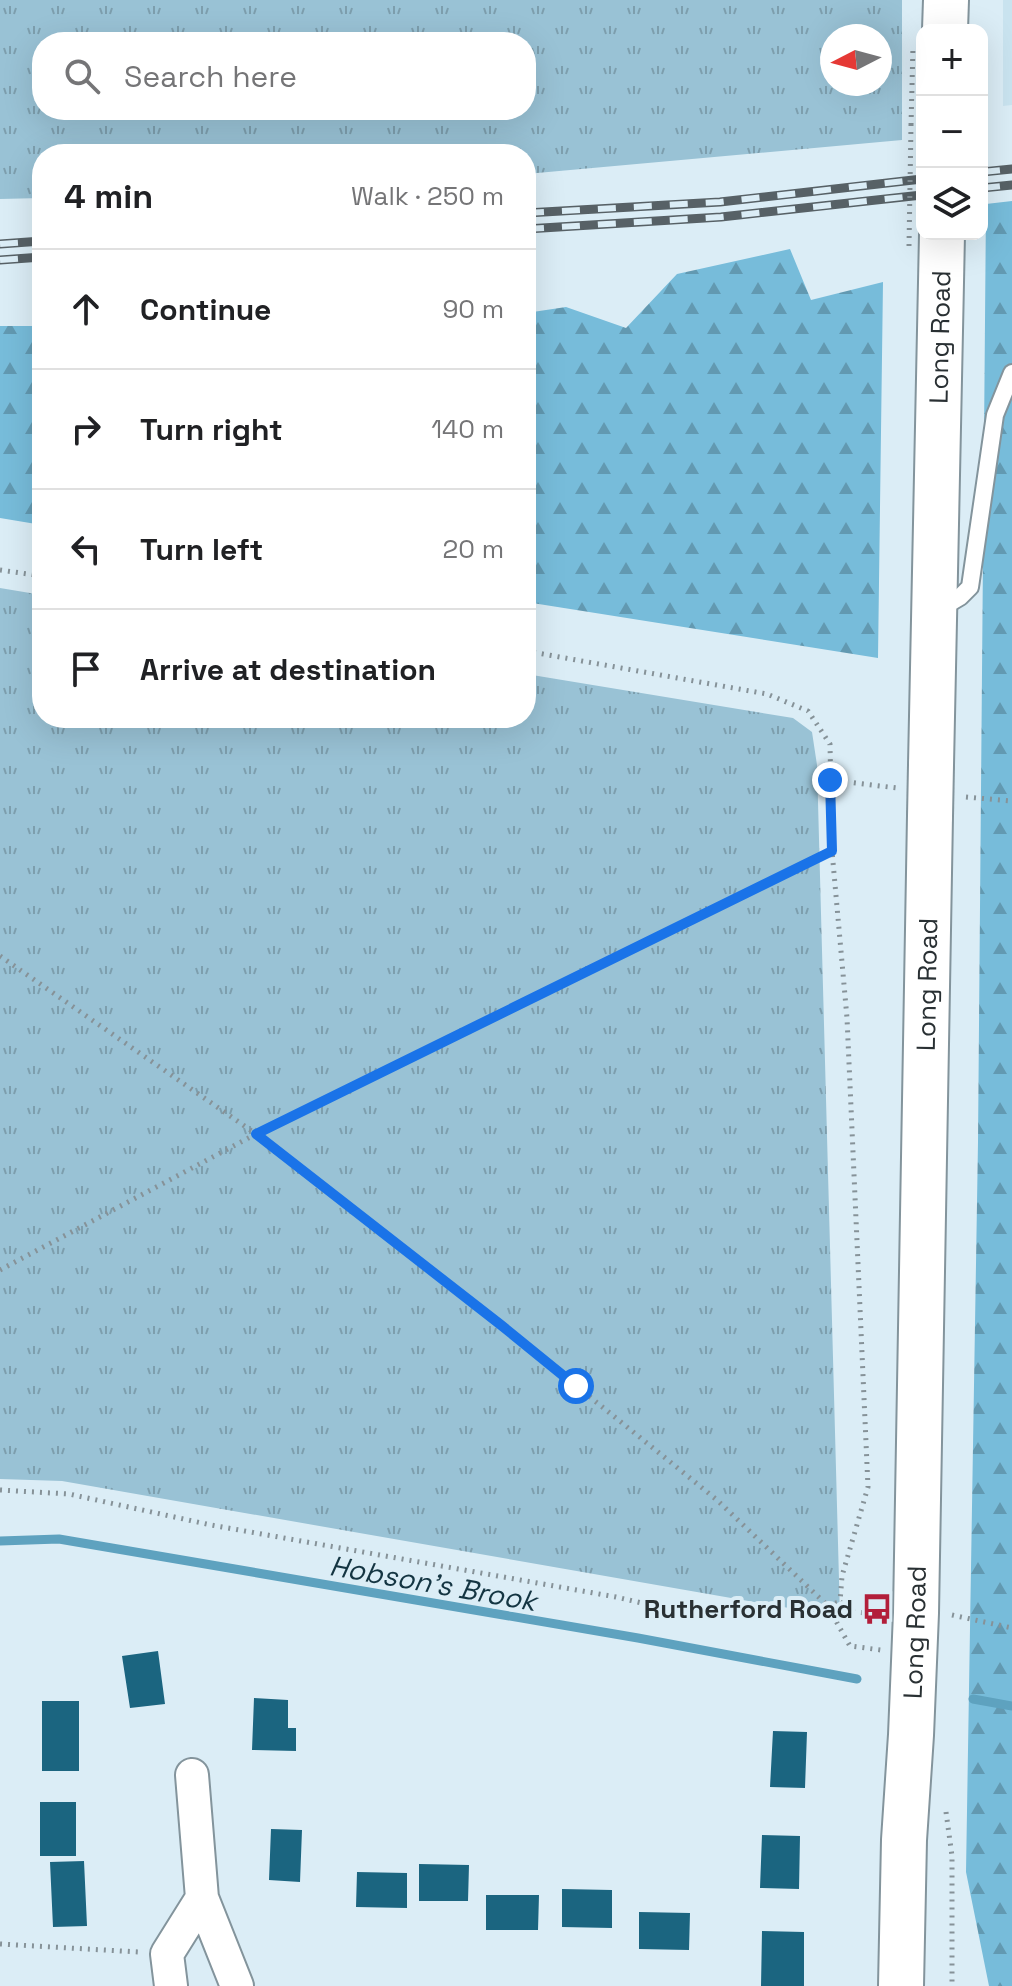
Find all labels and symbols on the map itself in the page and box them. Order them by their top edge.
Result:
north arrow [820,24,892,96]
street label: Long Road [921,270,958,404]
route end [812,762,848,798]
street label: Long Road [909,917,945,1051]
route start [558,1368,594,1404]
water label: Hobson's Brook [327,1547,542,1619]
street label: Long Road [895,1565,934,1700]
place label: Rutherford Road [644,1592,853,1626]
bus stop icon: Rutherford Road [860,1592,894,1626]

